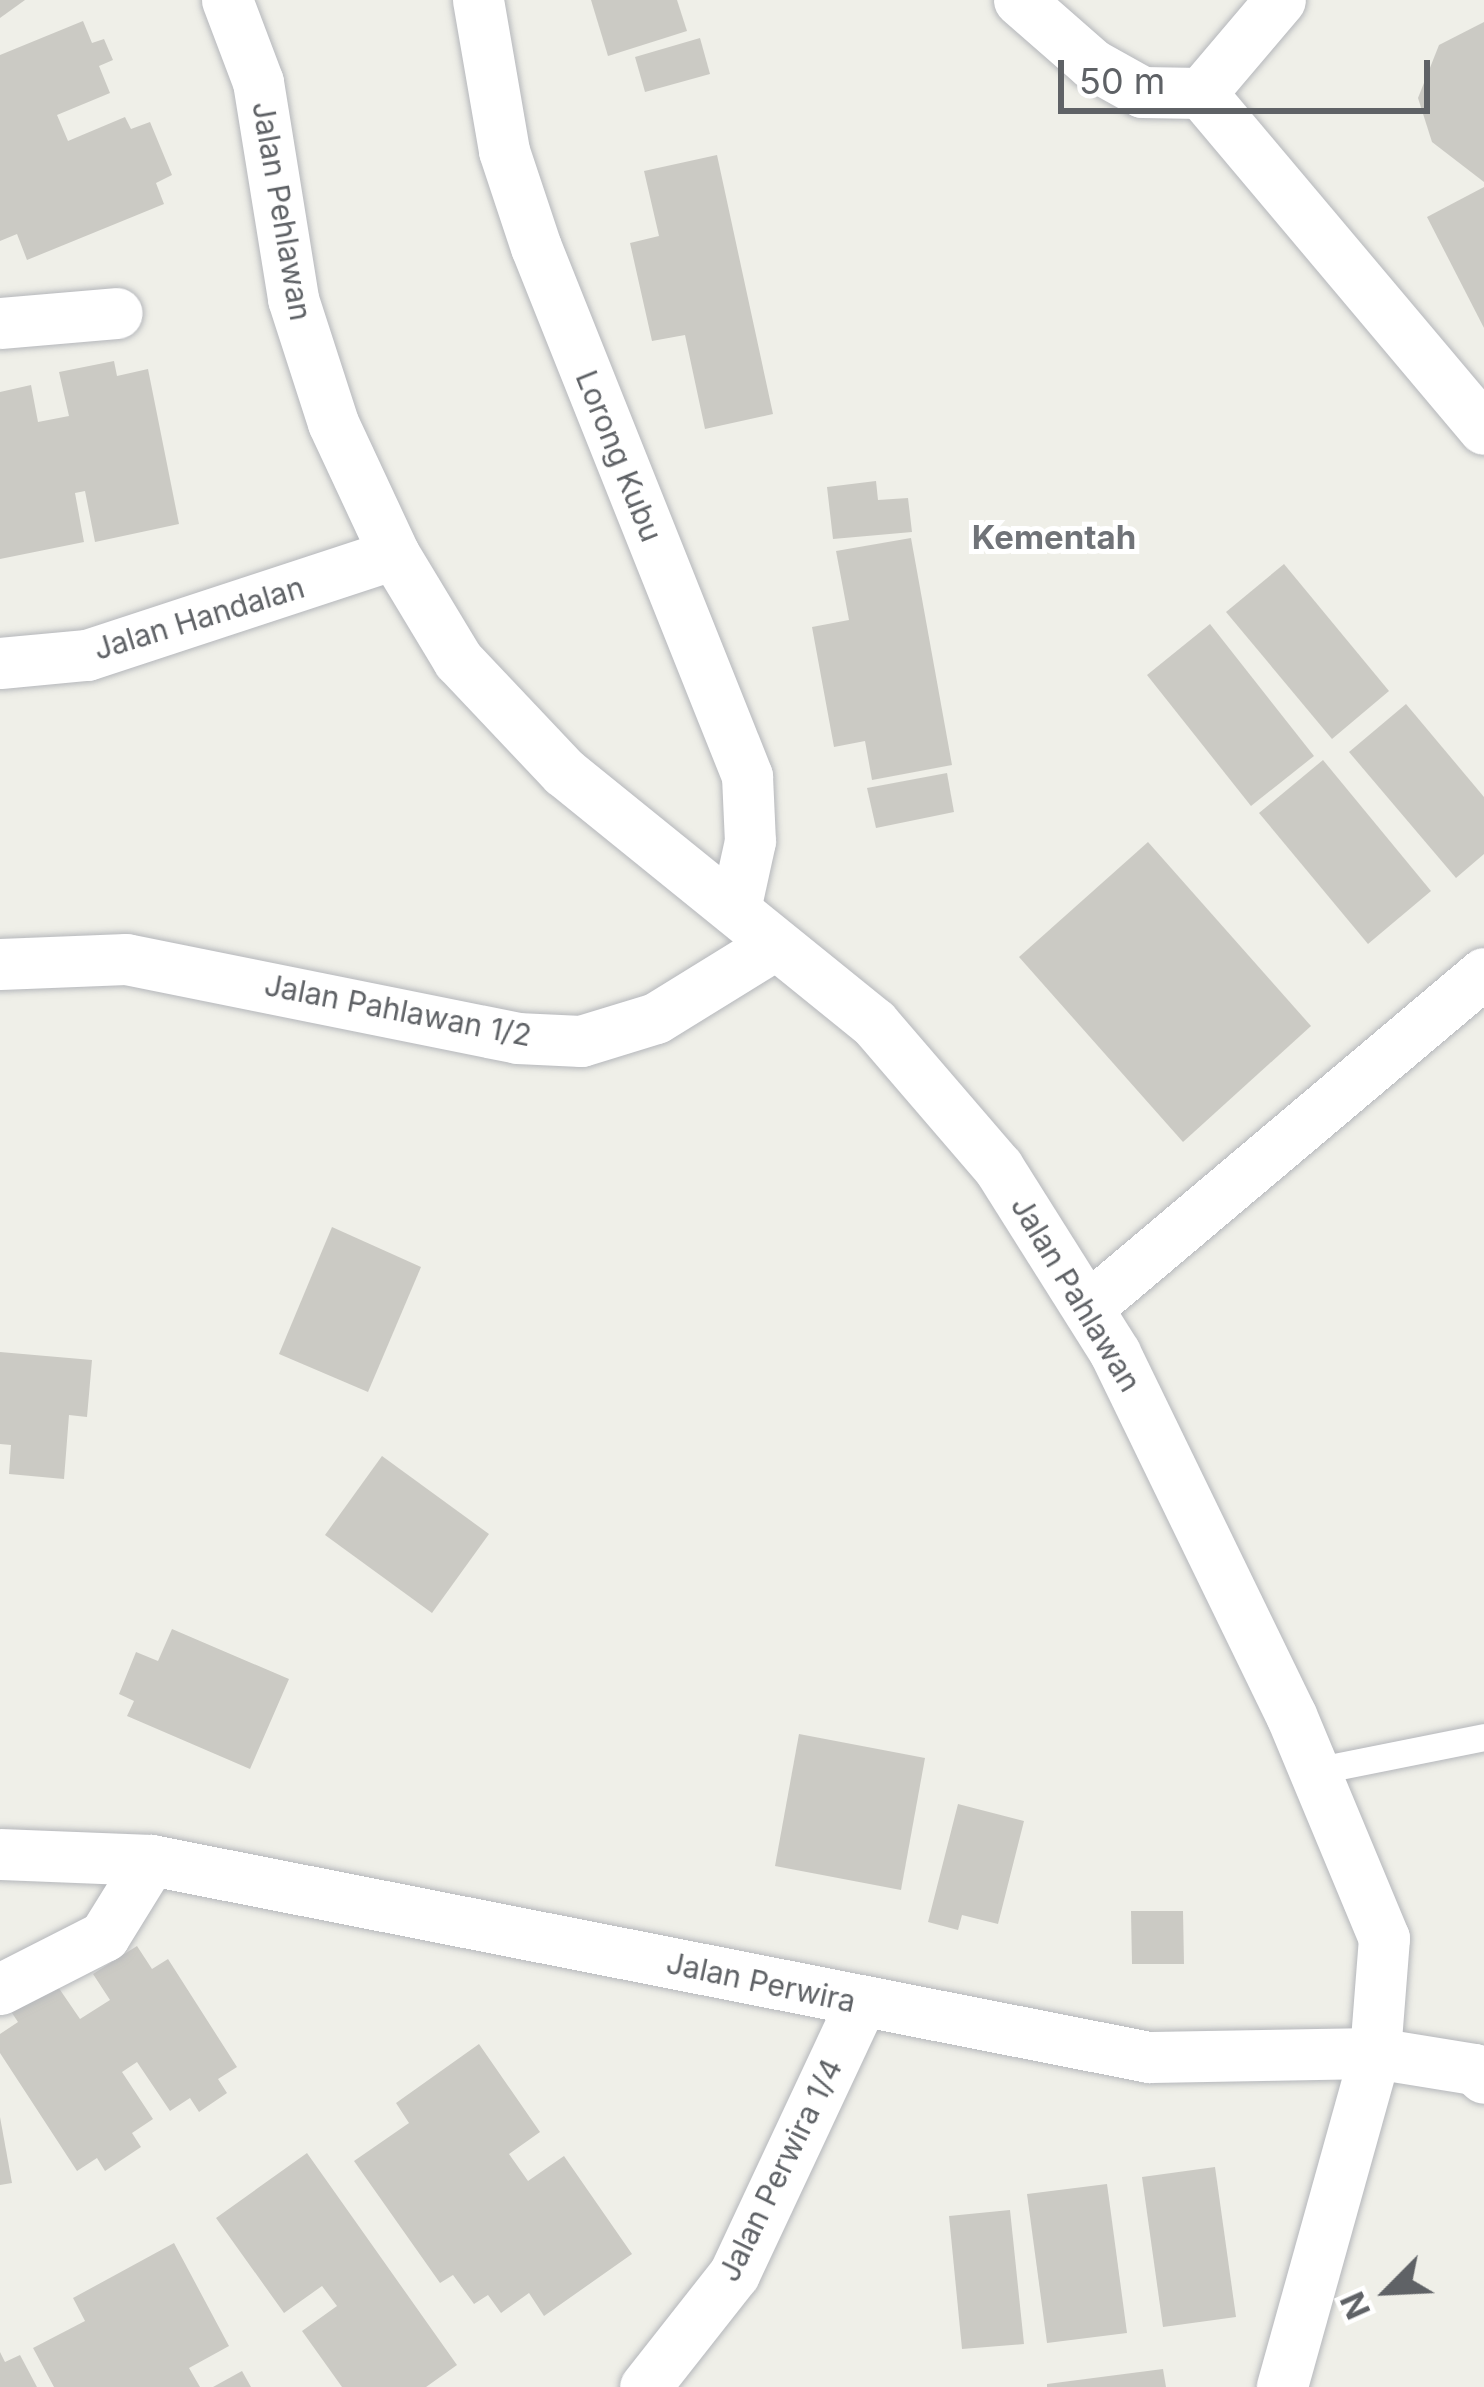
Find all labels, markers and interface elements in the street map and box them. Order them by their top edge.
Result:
scale bar [1064,36,1436,110]
text: 50 m [1079,59,1165,103]
street label: Jalan Pehlawan [245,99,319,323]
street label: Lorong Kubu [568,365,670,547]
district label: Kementah [972,518,1136,558]
street label: Jalan Handalan [89,569,309,667]
street label: Jalan Pahlawan 1/2 [262,966,534,1054]
street label: Jalan Pahlawan [1004,1190,1148,1398]
street label: Jalan Perwira [663,1944,859,2020]
street label: Jalan Perwira 1/4 [711,2053,849,2287]
north arrow [1328,2231,1448,2351]
text: N [1332,2286,1378,2325]

